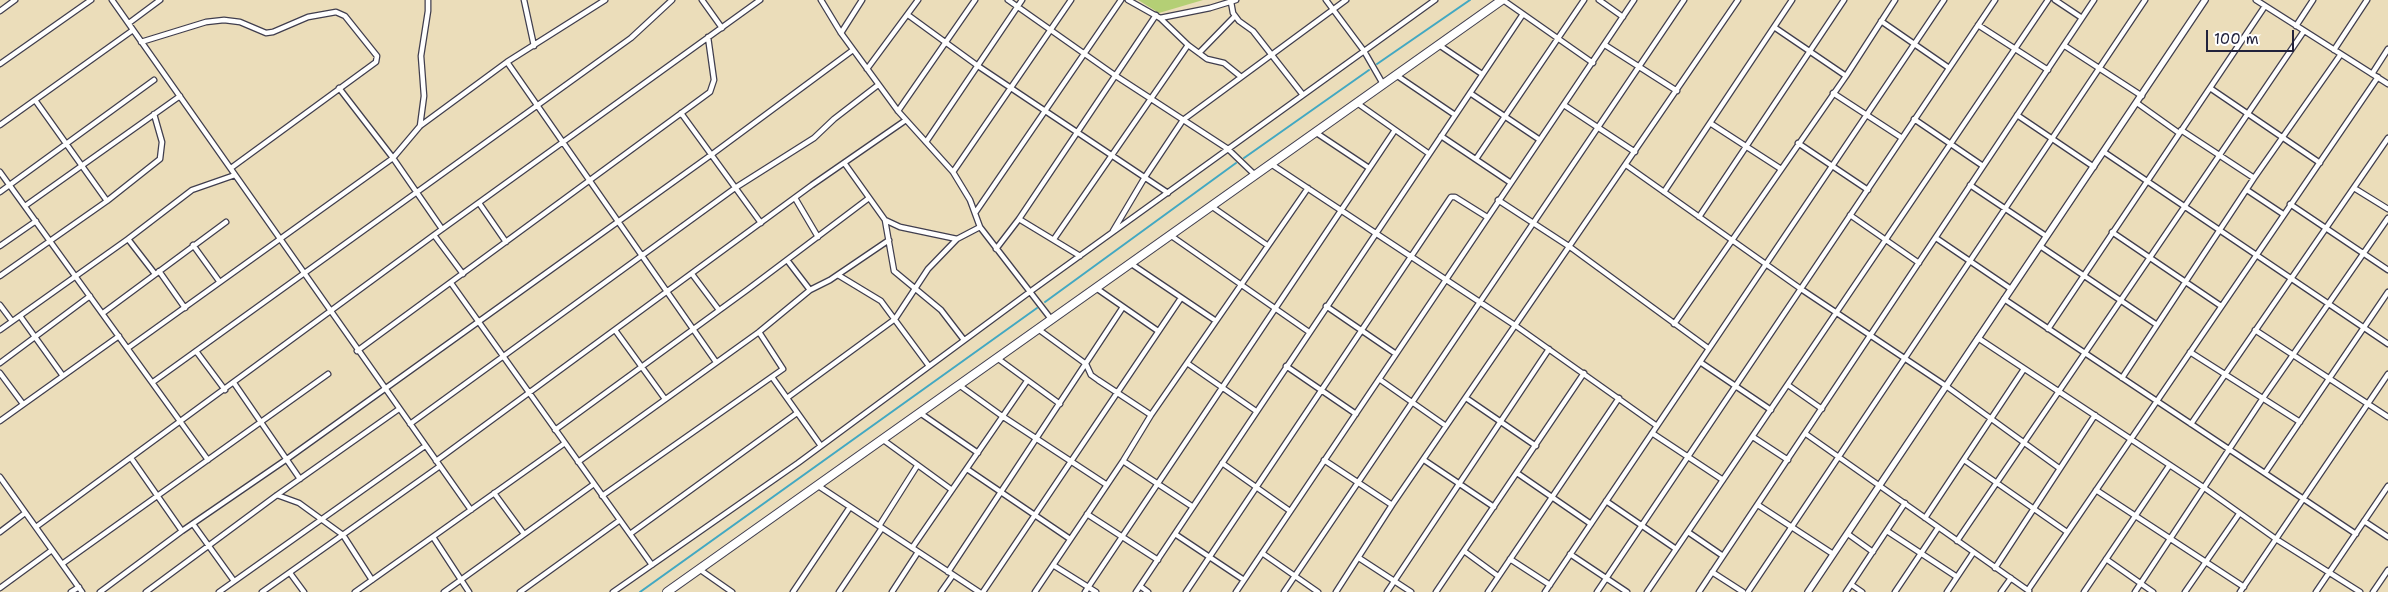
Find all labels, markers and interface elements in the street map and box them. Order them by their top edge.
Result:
scale bar [2208,20,2296,52]
text: 100 m [2214,29,2259,49]

